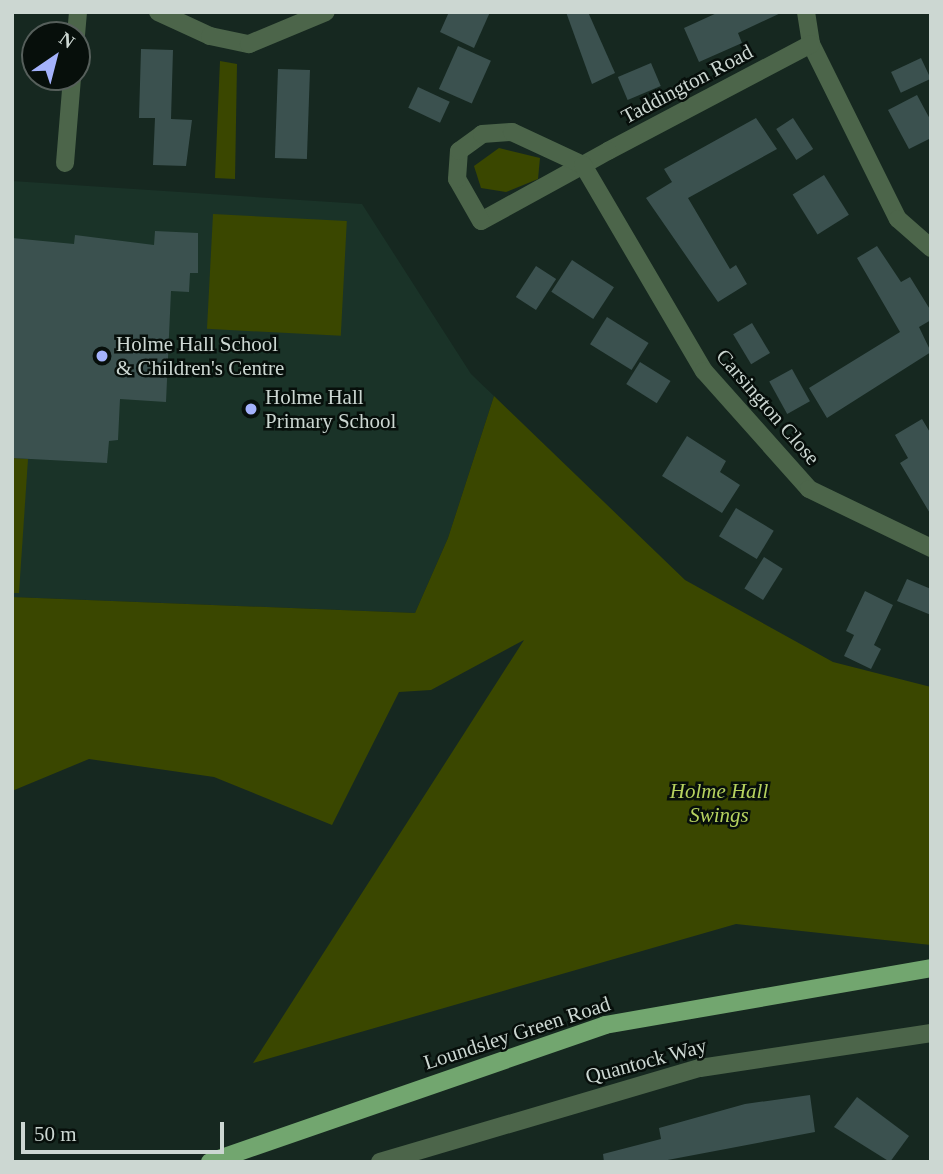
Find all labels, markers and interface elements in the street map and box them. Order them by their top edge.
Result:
north arrow [21,21,91,91]
text: N [56,27,79,53]
street label: Taddington Road [617,39,757,129]
place label: Holme Hall School & Children's Centre [116,331,284,381]
street label: Carsington Close [711,344,825,470]
marker: Holme Hall School & Children's Centre [94,348,110,364]
place label: Holme Hall Primary School [265,384,396,434]
marker: Holme Hall Primary School [243,401,259,417]
park label: Holme Hall Swings [670,778,768,828]
street label: Loundsley Green Road [420,991,614,1075]
street label: Quantock Way [582,1033,710,1089]
scale bar [24,1108,228,1152]
text: 50 m [34,1122,77,1146]

